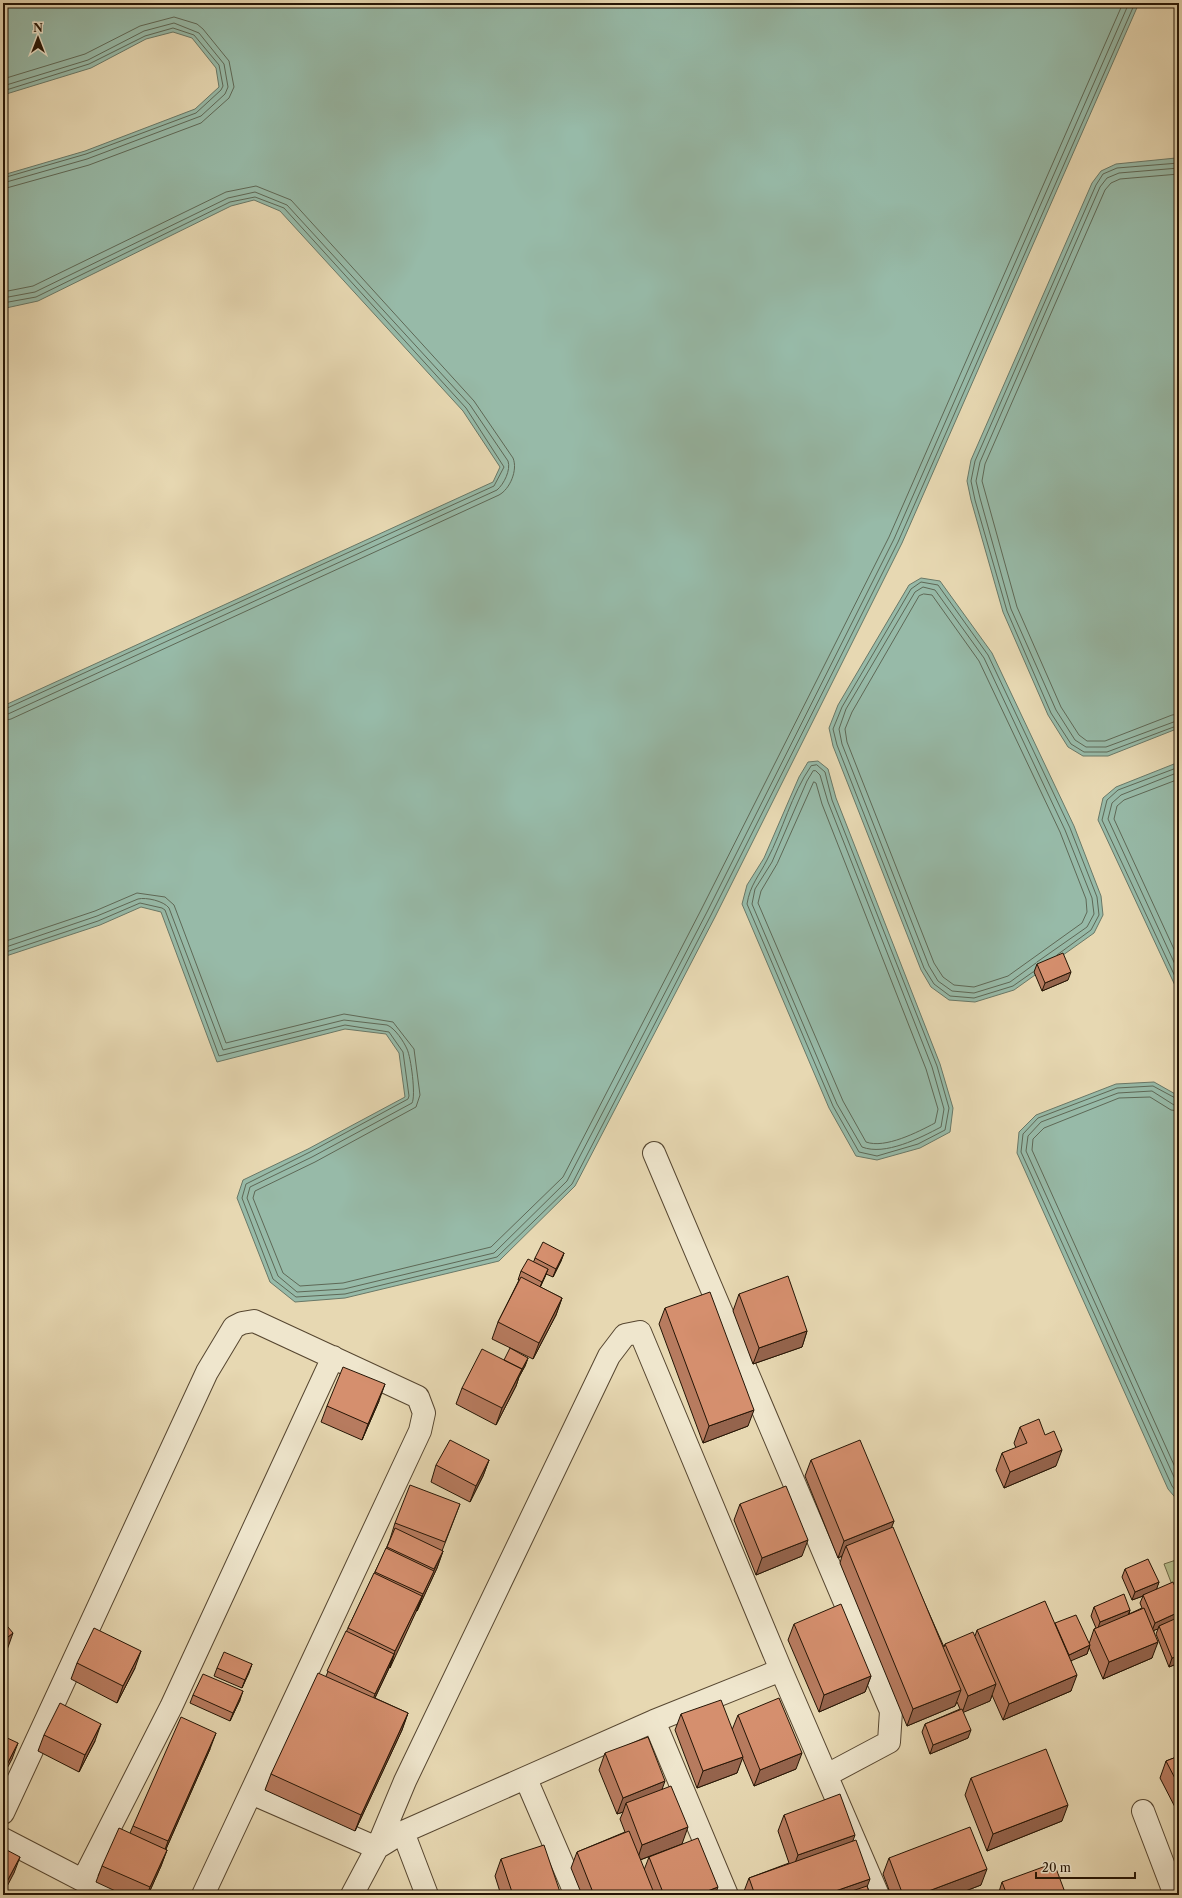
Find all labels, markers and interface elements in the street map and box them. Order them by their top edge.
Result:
north arrow [18,18,58,58]
text: N [33,21,43,35]
scale bar [1036,1854,1135,1880]
text: 20 m [1042,1860,1071,1875]

